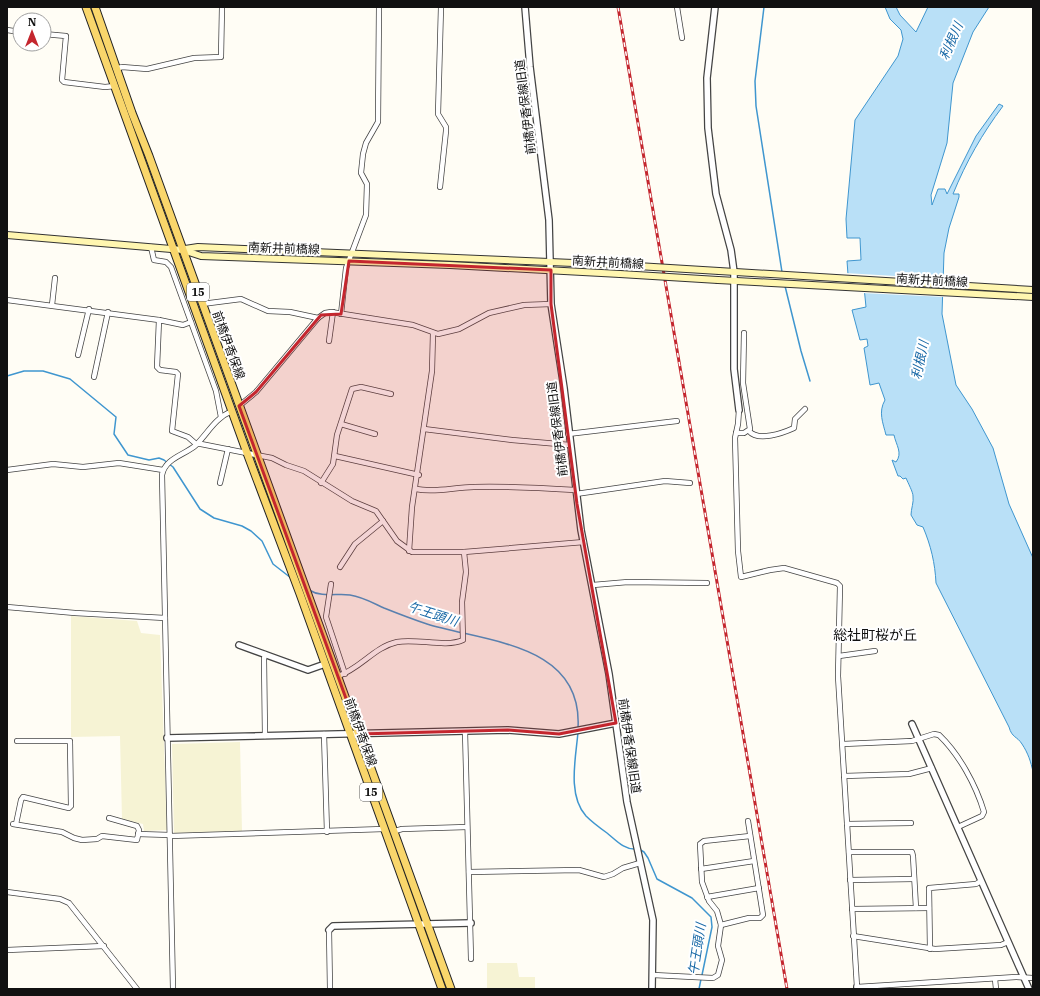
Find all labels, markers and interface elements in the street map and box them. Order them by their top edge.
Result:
north arrow [12,12,52,52]
text: N [28,15,37,29]
water label: 利根川 [935,18,968,62]
street label: 前橋伊香保線旧道 [512,58,538,156]
street label: 南新井前橋線 [248,239,320,257]
street label: 南新井前橋線 [572,253,644,271]
street label: 南新井前橋線 [896,271,968,289]
road number: 15 [187,283,209,301]
street label: 前橋伊香保線 [210,309,248,381]
water label: 利根川 [908,337,933,381]
street label: 前橋伊香保線旧道 [544,380,570,478]
water label: 午王頭川 [406,598,462,631]
district label: 総社町桜が丘 [833,626,917,644]
street label: 前橋伊香保線 [342,696,380,768]
street label: 前橋伊香保線旧道 [616,697,644,795]
road number: 15 [360,783,382,801]
water label: 午王頭川 [685,920,710,976]

